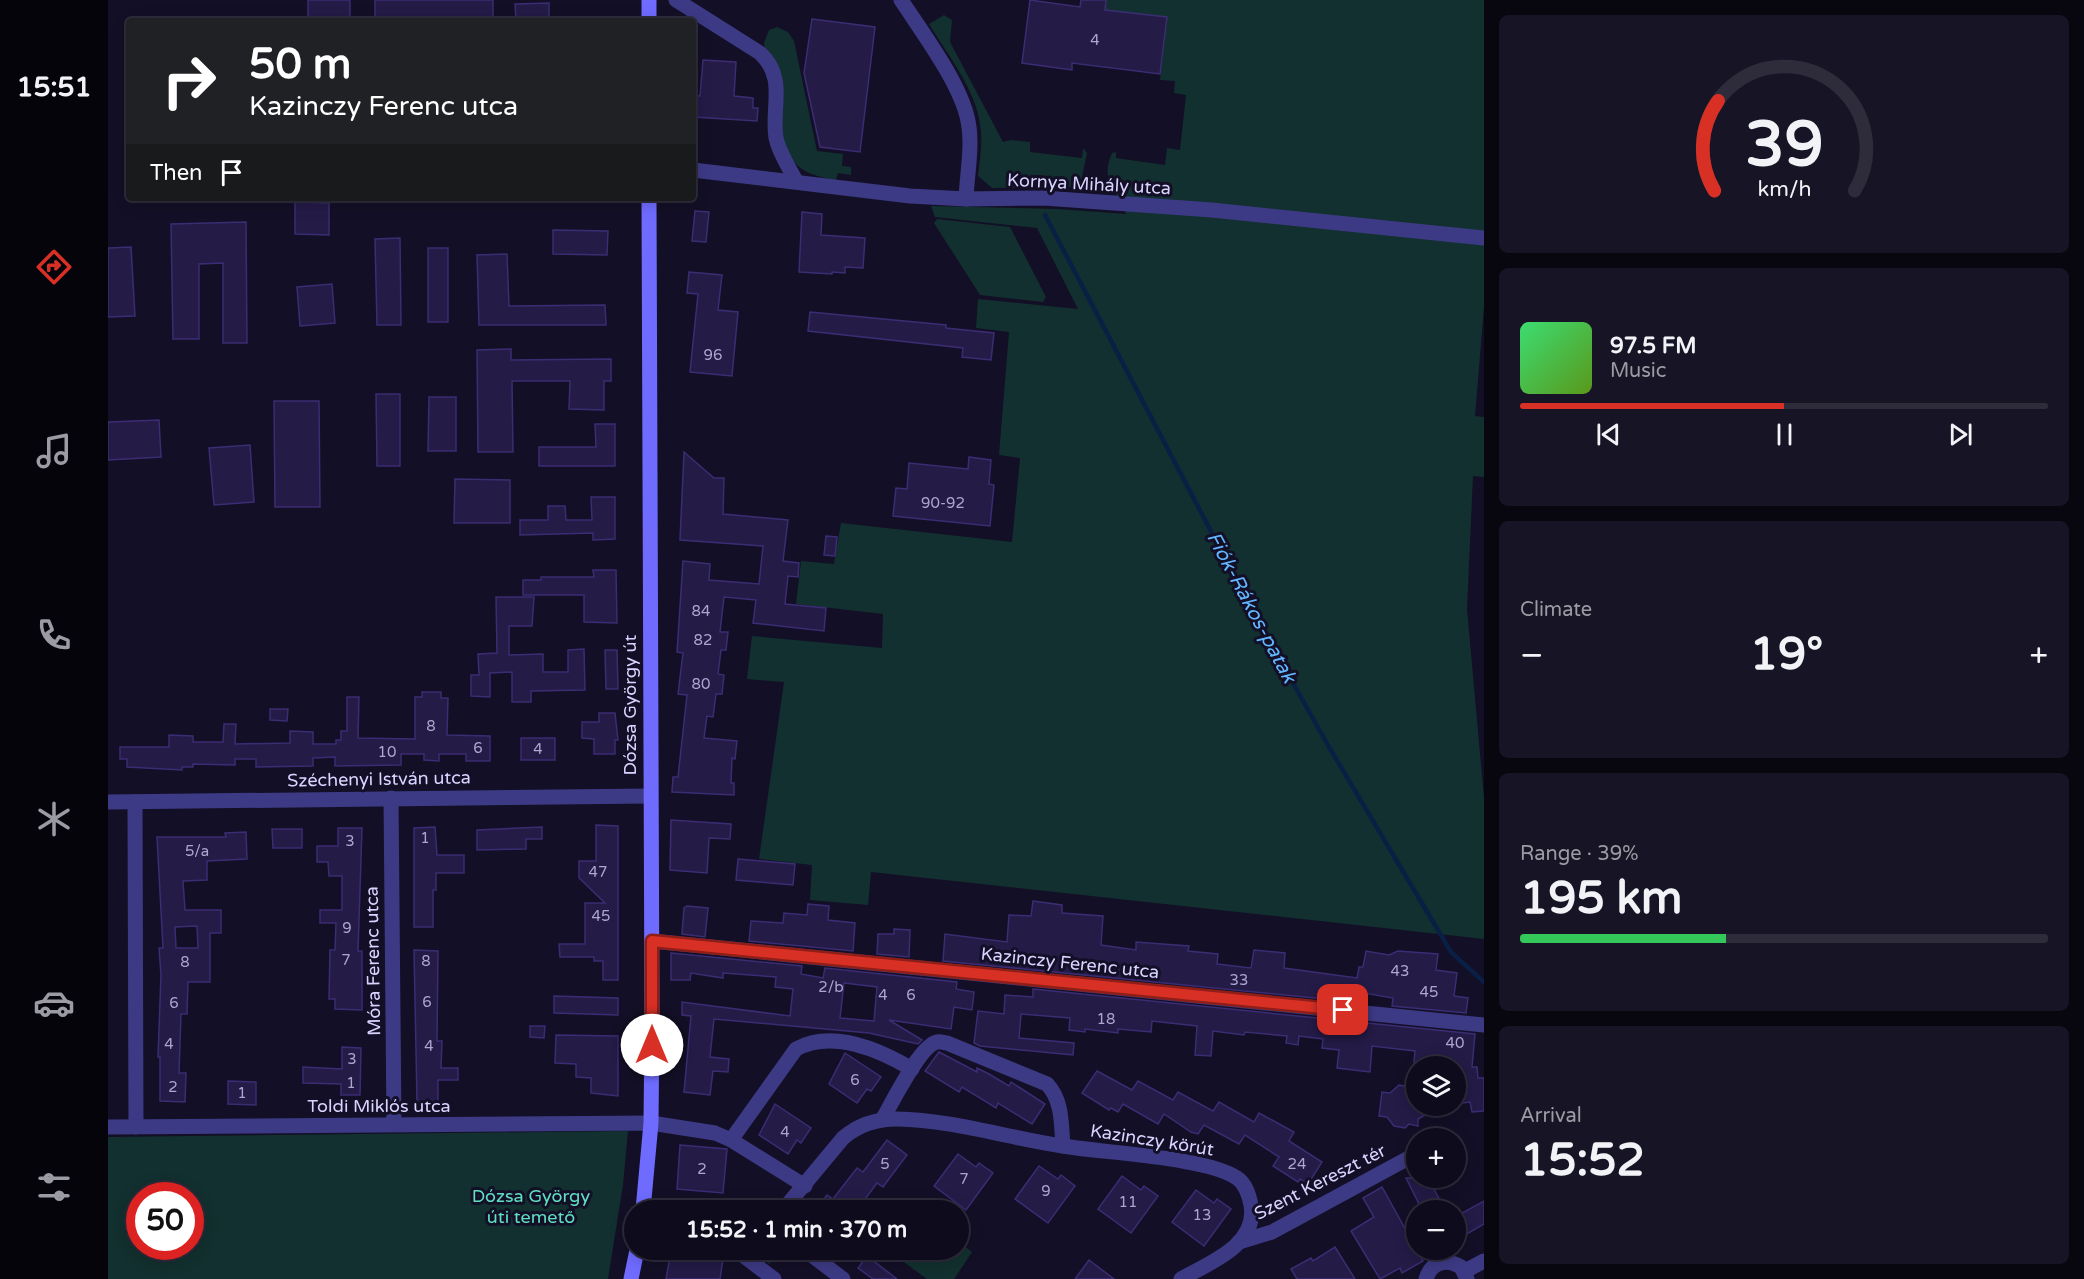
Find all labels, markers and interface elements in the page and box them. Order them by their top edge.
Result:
house number: 4 [1090,31,1100,49]
text: 50 m [249,39,351,90]
icon: right [150,42,228,120]
text: 15:51 [17,71,91,104]
text: Kazinczy Ferenc utca [249,90,518,123]
text: 39 [1745,108,1823,183]
icon: arrive [215,156,248,189]
text: Then [150,160,203,186]
street label: Kornya Mihály utca [1006,169,1172,199]
text: km/h [1757,176,1811,202]
icon: directions [33,246,75,288]
text: 97.5 FM [1610,333,1696,359]
house number: 96 [704,346,722,364]
text: Music [1610,359,1666,383]
icon: previous [1592,418,1625,451]
icon: pause [1768,418,1801,451]
icon: next [1944,418,1977,451]
icon: music [33,430,75,472]
house number: 90-92 [921,494,965,512]
water label: Fiók-Rákos-patak [1201,528,1302,689]
text: Climate [1520,598,1592,622]
house number: 84 [692,602,710,620]
icon: phone [33,614,75,656]
text: 19° [1750,628,1823,682]
house number: 82 [694,631,712,649]
street label: Dózsa György út [619,634,641,775]
text: − [1520,636,1544,675]
text: + [2029,636,2048,675]
house number: 80 [692,675,710,693]
house number: 8 [426,717,436,735]
house number: 6 [473,739,483,757]
house number: 4 [533,740,543,758]
house number: 10 [378,743,396,761]
street label: Széchenyi István utca [287,766,471,792]
icon: climate [33,798,75,840]
house number: 1 [420,829,430,847]
house number: 3 [345,832,355,850]
house number: 5/a [185,842,209,860]
text: Range · 39% [1520,842,1639,866]
house number: 47 [589,863,607,881]
text: 195 km [1520,872,1682,926]
street label: Móra Ferenc utca [361,886,385,1036]
house number: 45 [592,907,610,925]
house number: 9 [342,919,352,937]
street label: Kazinczy Ferenc utca [980,943,1160,983]
house number: 7 [341,951,351,969]
house number: 8 [421,952,431,970]
house number: 8 [180,953,190,971]
house number: 43 [1391,962,1409,980]
house number: 33 [1230,971,1248,989]
house number: 2/b [818,978,844,996]
icon: car [33,982,75,1024]
house number: 45 [1420,983,1438,1001]
pin [1317,984,1368,1035]
house number: 4 [878,986,888,1004]
house number: 6 [906,986,916,1004]
house number: 6 [422,993,432,1011]
icon: arrive [1326,993,1359,1026]
house number: 6 [169,994,179,1012]
house number: 18 [1097,1010,1115,1028]
position arrow [620,1013,684,1077]
house number: 40 [1446,1034,1464,1052]
house number: 4 [164,1035,174,1053]
house number: 4 [424,1037,434,1055]
house number: 3 [347,1050,357,1068]
map controls [1406,1056,1466,1260]
button: layers [1406,1056,1466,1116]
house number: 6 [850,1071,860,1089]
house number: 1 [346,1074,356,1092]
house number: 2 [168,1078,178,1096]
house number: 1 [237,1084,247,1102]
street label: Toldi Miklós utca [307,1095,451,1117]
text: Arrival [1520,1104,1582,1128]
street label: Kazinczy körút [1089,1119,1215,1161]
house number: 4 [780,1123,790,1141]
button: + [1406,1128,1466,1188]
text: 15:52 [1520,1134,1645,1188]
street label: Szent Kereszt tér [1251,1139,1390,1225]
house number: 5 [880,1155,890,1173]
house number: 24 [1288,1155,1306,1173]
house number: 2 [697,1160,707,1178]
icon: filters [33,1166,75,1208]
house number: 7 [959,1170,969,1188]
speed limit sign: 50 [126,1182,204,1260]
house number: 9 [1041,1182,1051,1200]
park label: Dózsa György úti temető [472,1185,590,1228]
house number: 11 [1119,1193,1137,1211]
button: − [1406,1200,1466,1260]
house number: 13 [1193,1206,1211,1224]
text: 15:52 · 1 min · 370 m [686,1217,907,1243]

